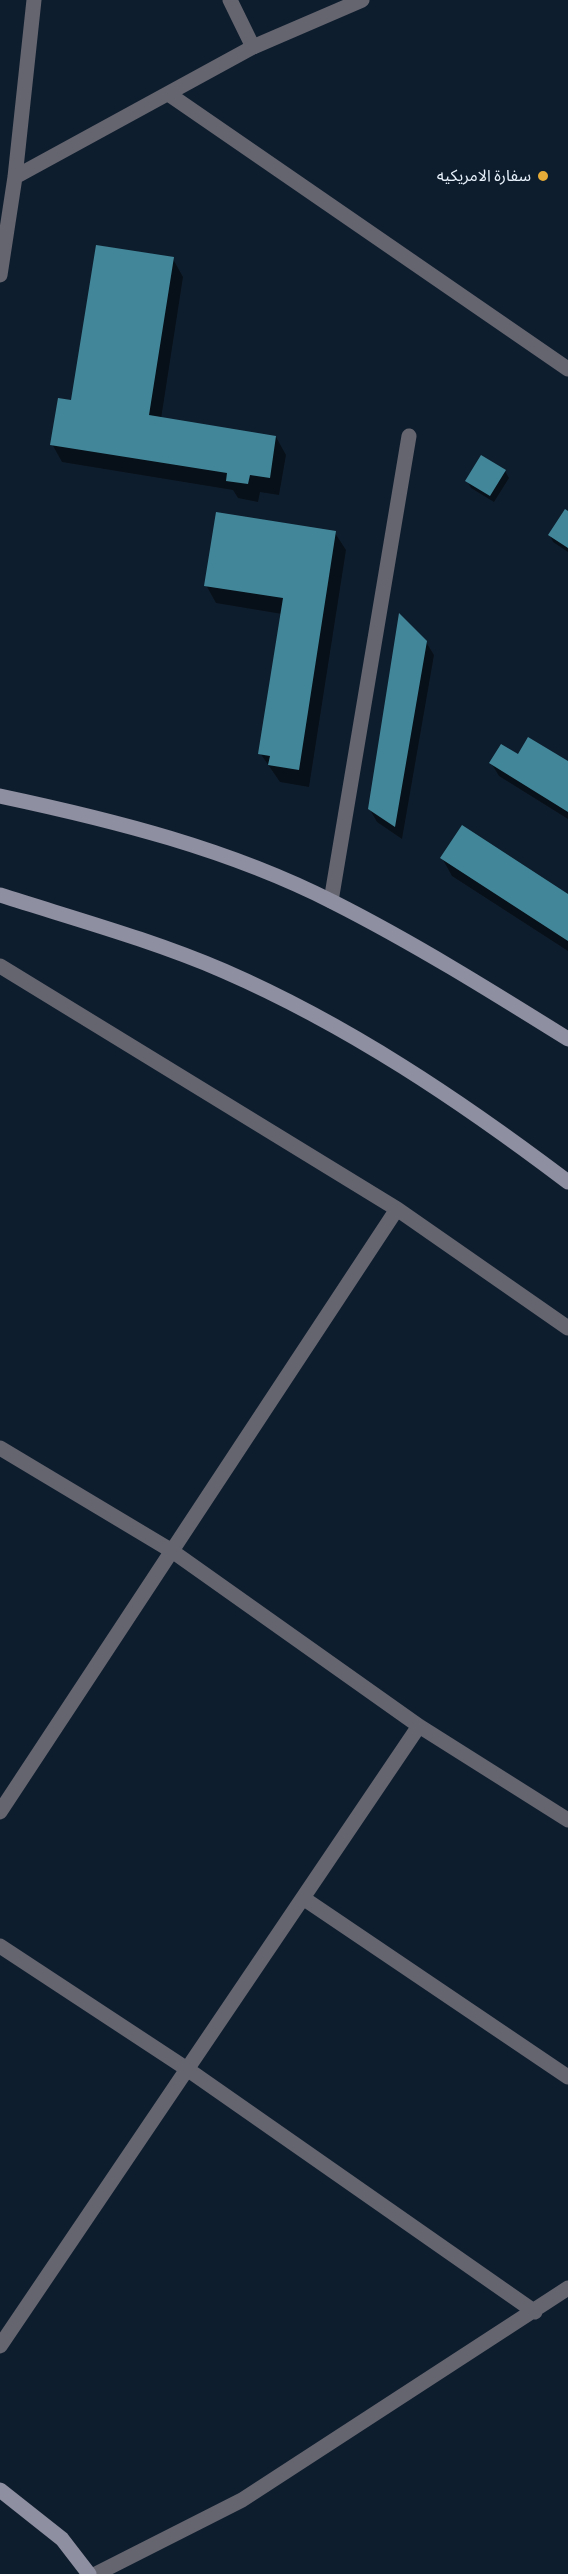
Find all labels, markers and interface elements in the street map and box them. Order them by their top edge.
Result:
place label: سفارة الامريكيه [437,166,531,186]
marker: سفارة الامريكيه [536,169,550,183]

